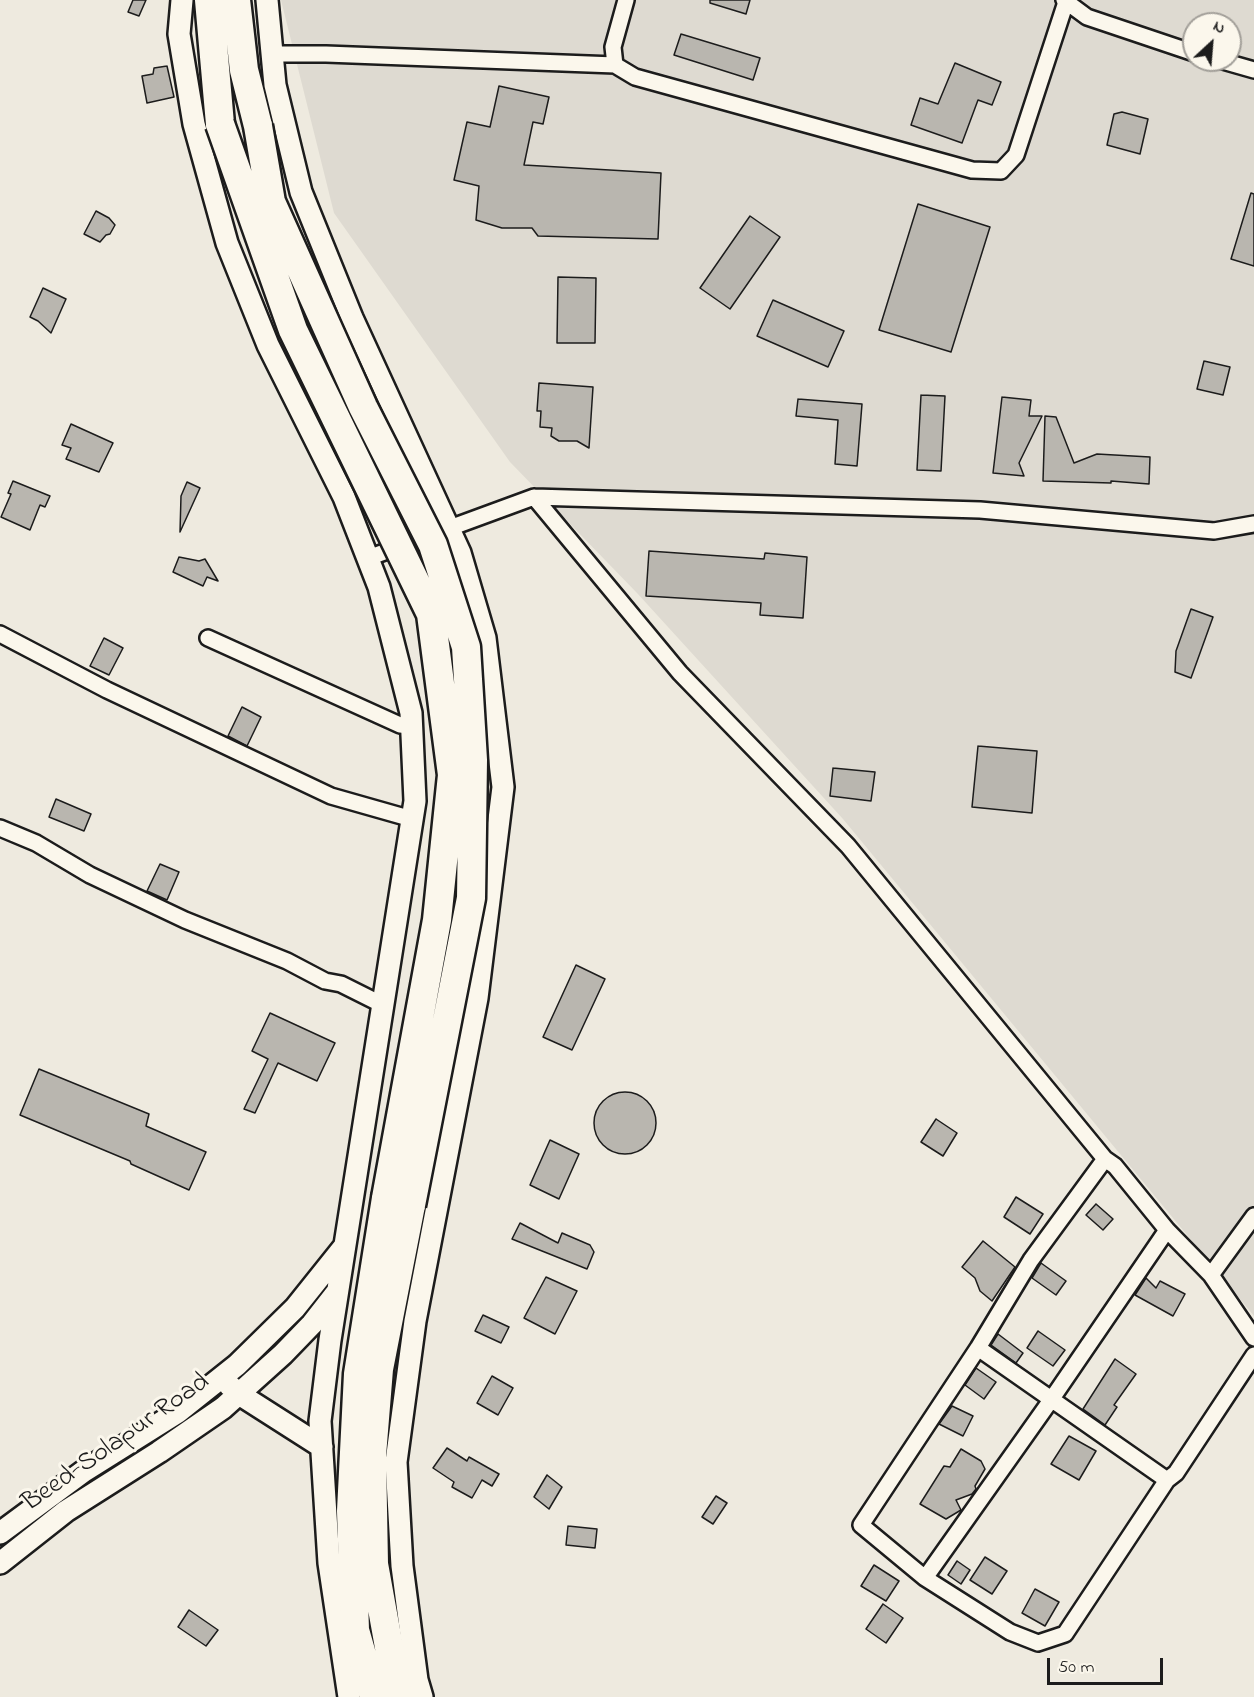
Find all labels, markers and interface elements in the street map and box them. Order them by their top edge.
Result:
north arrow [1182,12,1242,72]
text: N [1209,14,1229,41]
street label: Beed-Solapur Road [17,1367,217,1521]
scale bar [1050,1646,1166,1684]
text: 50 m [1058,1655,1095,1681]

